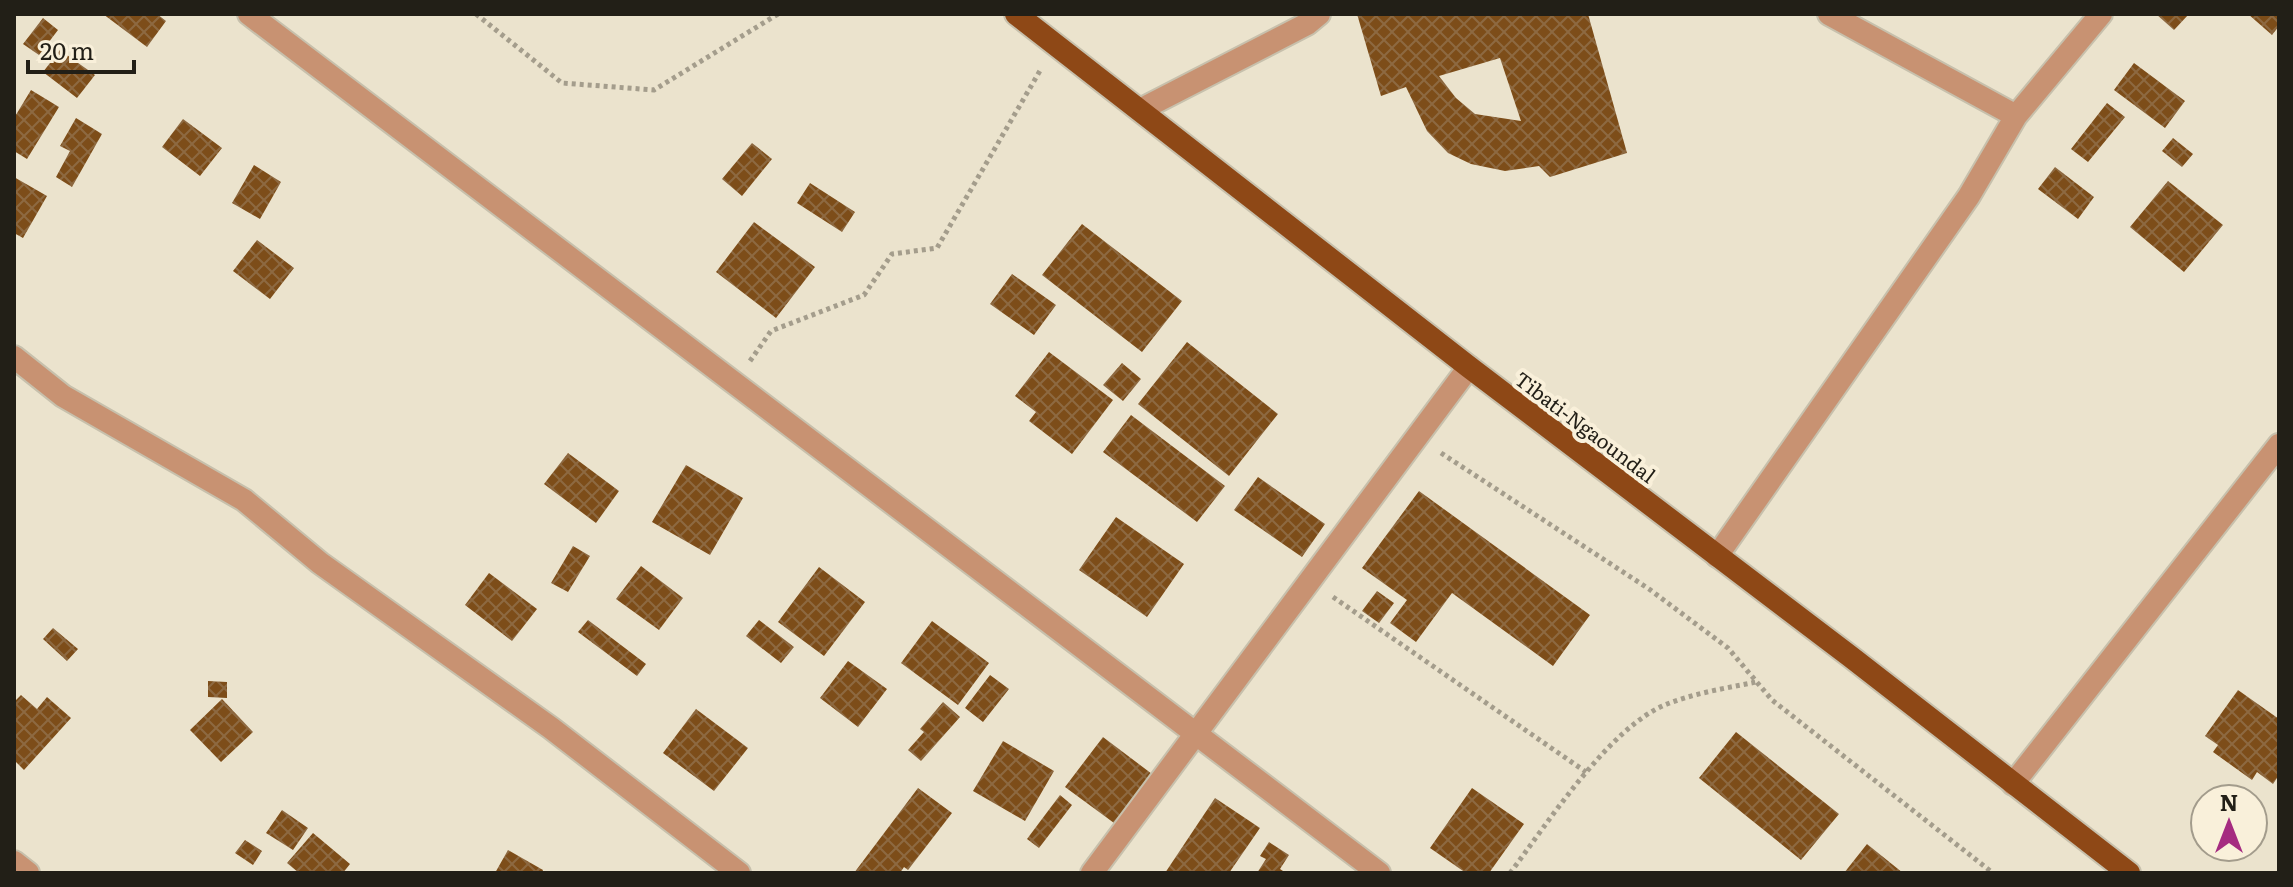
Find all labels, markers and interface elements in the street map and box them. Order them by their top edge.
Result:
scale bar [28,24,134,74]
text: 20 m [40,32,94,67]
street label: Tibati-Ngaoundal [1509,363,1663,489]
north arrow [2189,783,2269,863]
text: N [2220,785,2238,818]

